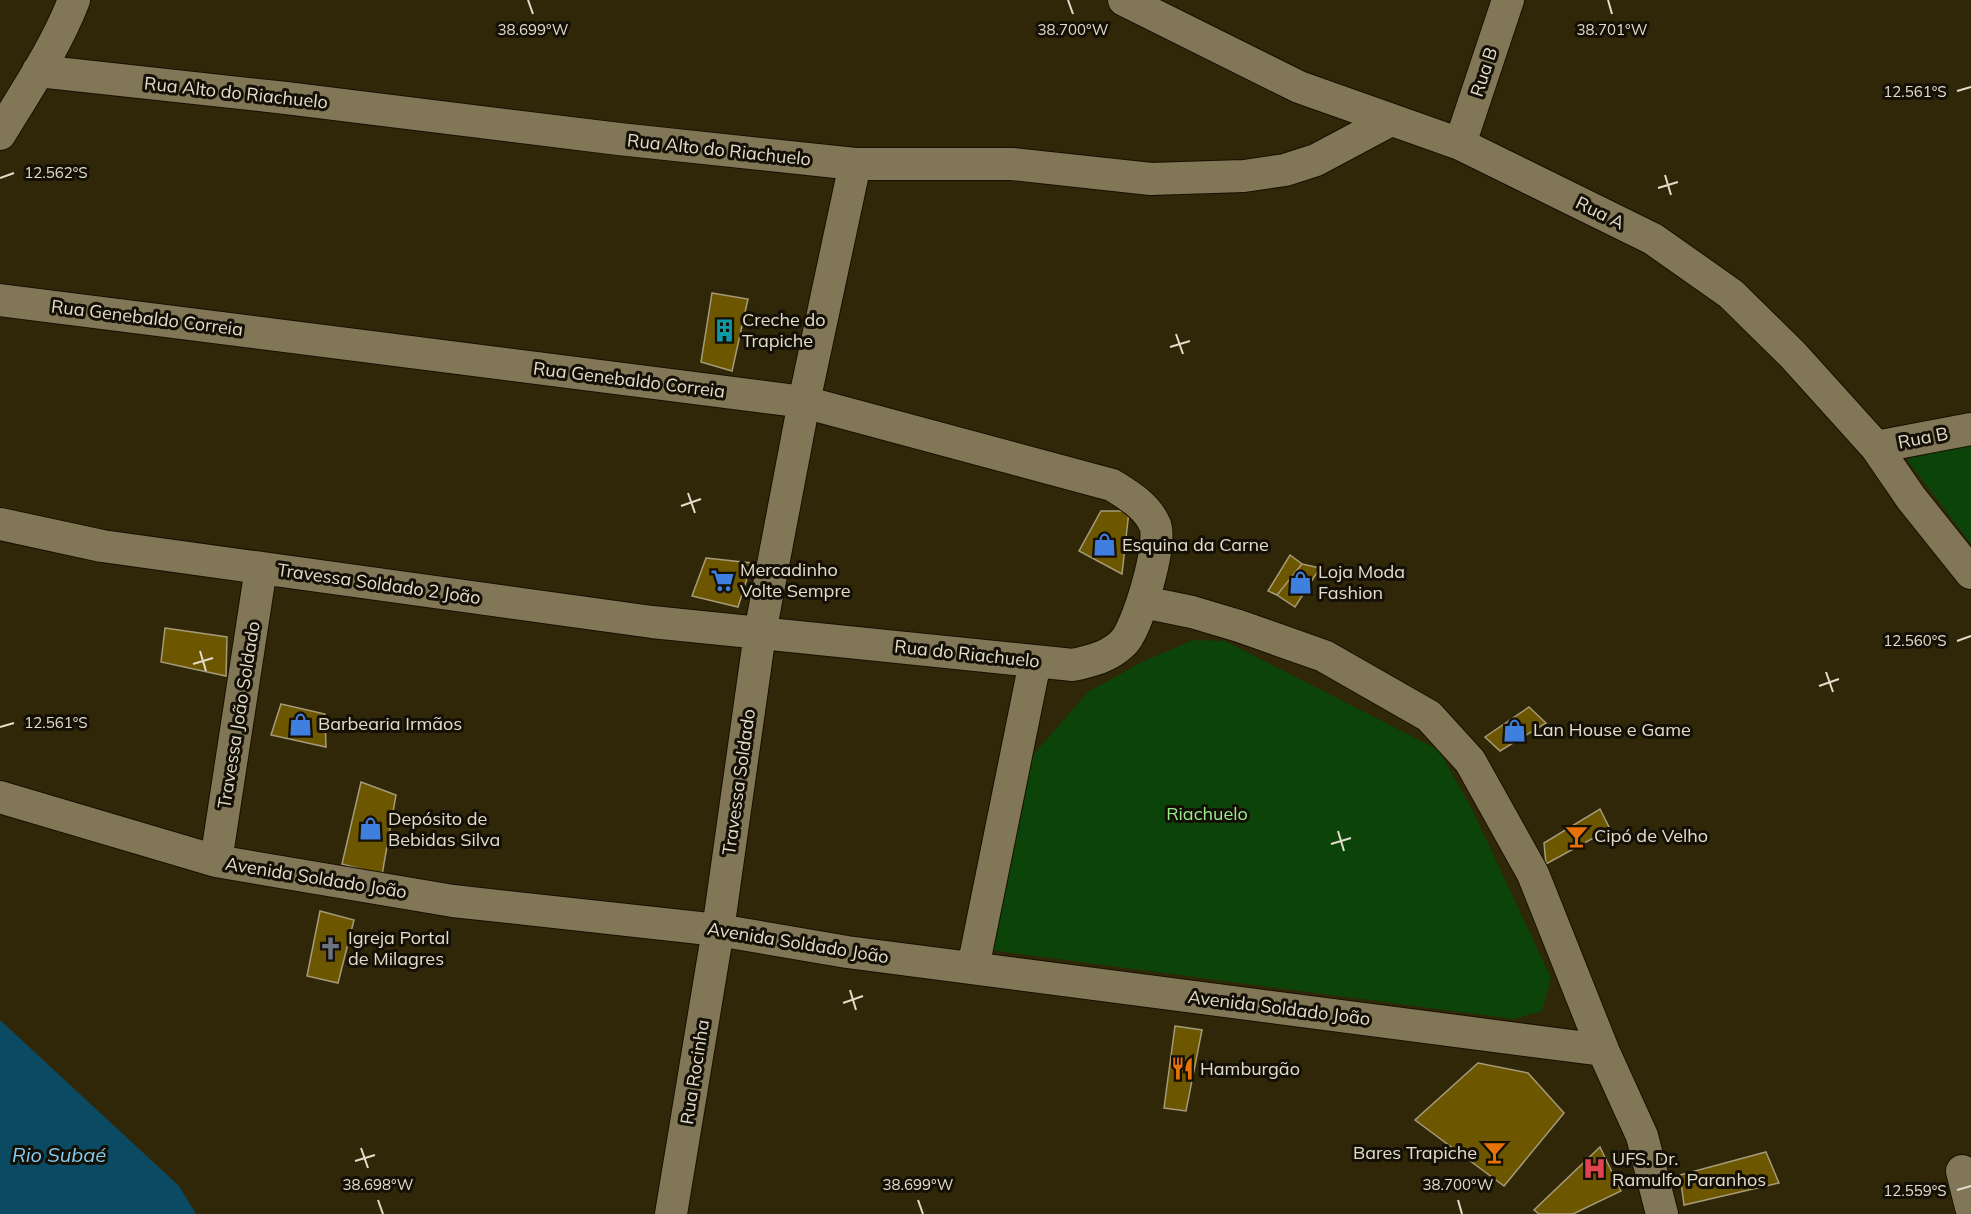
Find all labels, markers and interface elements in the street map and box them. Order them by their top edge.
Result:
text: 38.699°W [498,20,569,39]
text: 38.700°W [1038,20,1109,39]
text: 38.701°W [1577,20,1648,39]
street label: Rua B [1465,44,1502,99]
street label: Rua Alto do Riachuelo [143,71,329,114]
text: 12.561°S [1883,82,1947,101]
street label: Rua Alto do Riachuelo [626,128,812,171]
text: 12.562°S [24,163,88,182]
street label: Rua A [1572,191,1628,234]
street label: Rua Genebaldo Correia [50,294,244,341]
place label: Creche do Trapiche [742,308,826,352]
building icon: Creche do Trapiche [711,317,737,343]
street label: Rua Genebaldo Correia [532,356,726,403]
street label: Rua B [1896,421,1950,454]
shop icon: Esquina da Carne [1091,532,1117,558]
place label: Esquina da Carne [1122,533,1269,556]
street label: Travessa Soldado 2 João [276,558,482,609]
place label: Mercadinho Volte Sempre [740,558,851,602]
place label: Loja Moda Fashion [1318,560,1405,604]
supermarket icon: Mercadinho Volte Sempre [709,567,735,593]
shop icon: Loja Moda Fashion [1287,569,1313,595]
street label: Travessa João Soldado [212,619,265,810]
text: 12.560°S [1883,631,1947,650]
street label: Rua do Riachuelo [893,634,1041,673]
street label: Travessa Soldado [717,707,760,857]
shop icon: Barbearia Irmãos [287,711,313,737]
place label: Barbearia Irmãos [318,712,462,735]
text: 12.561°S [24,713,88,732]
shop icon: Lan House e Game [1502,717,1528,743]
place label: Lan House e Game [1533,718,1691,741]
park label: Riachuelo [1166,802,1248,825]
place label: Depósito de Bebidas Silva [388,807,500,851]
shop icon: Depósito de Bebidas Silva [357,816,383,842]
bar icon: Cipó de Velho [1563,823,1589,849]
place label: Cipó de Velho [1594,824,1708,847]
street label: Avenida Soldado João [224,852,409,903]
street label: Avenida Soldado João [706,917,891,968]
place label: Igreja Portal de Milagres [348,926,450,970]
church icon: Igreja Portal de Milagres [317,935,343,961]
street label: Avenida Soldado João [1187,985,1372,1030]
street label: Rua Rocinha [675,1018,714,1126]
restaurant icon: Hamburgão [1169,1056,1195,1082]
place label: Hamburgão [1200,1057,1300,1080]
bar icon: Bares Trapiche [1482,1140,1508,1166]
place label: Bares Trapiche [1353,1141,1477,1164]
water label: Rio Subaé [12,1142,106,1167]
place label: UFS. Dr. Ramulfo Paranhos [1612,1147,1766,1191]
hospital icon: UFS. Dr. Ramulfo Paranhos [1581,1156,1607,1182]
text: 38.698°W [343,1175,414,1194]
text: 38.699°W [883,1175,954,1194]
text: 38.700°W [1423,1175,1494,1194]
text: 12.559°S [1883,1181,1947,1200]

